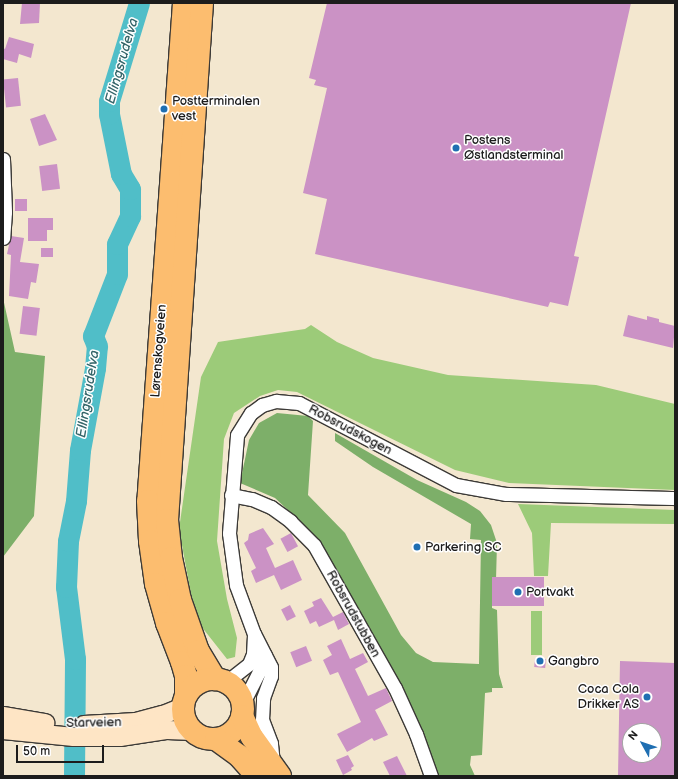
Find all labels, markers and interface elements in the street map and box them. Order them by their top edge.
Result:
water label: Ellingsrudelva [102,16,142,106]
place label: Postterminalen vest [172,94,260,125]
marker: Postterminalen vest [159,104,169,114]
place label: Postens Østlandsterminal [464,133,563,164]
marker: Postens Østlandsterminal [451,143,461,153]
street label: Lørenskogveien [148,304,170,398]
water label: Ellingsrudelva [73,349,103,439]
street label: Robsrudskogen [306,401,394,459]
place label: Parkering SC [425,539,502,555]
marker: Parkering SC [412,542,422,552]
street label: Robsrudstubben [323,568,383,660]
place label: Portvakt [526,584,574,600]
marker: Portvakt [513,587,523,597]
place label: Gangbro [548,653,599,669]
marker: Gangbro [535,656,545,666]
place label: Coca Cola Drikker AS [578,682,639,713]
marker: Coca Cola Drikker AS [642,692,652,702]
street label: Starveien [66,715,122,731]
north arrow [622,723,662,763]
text: N [626,728,641,743]
scale bar [18,737,106,763]
text: 50 m [23,744,50,759]

